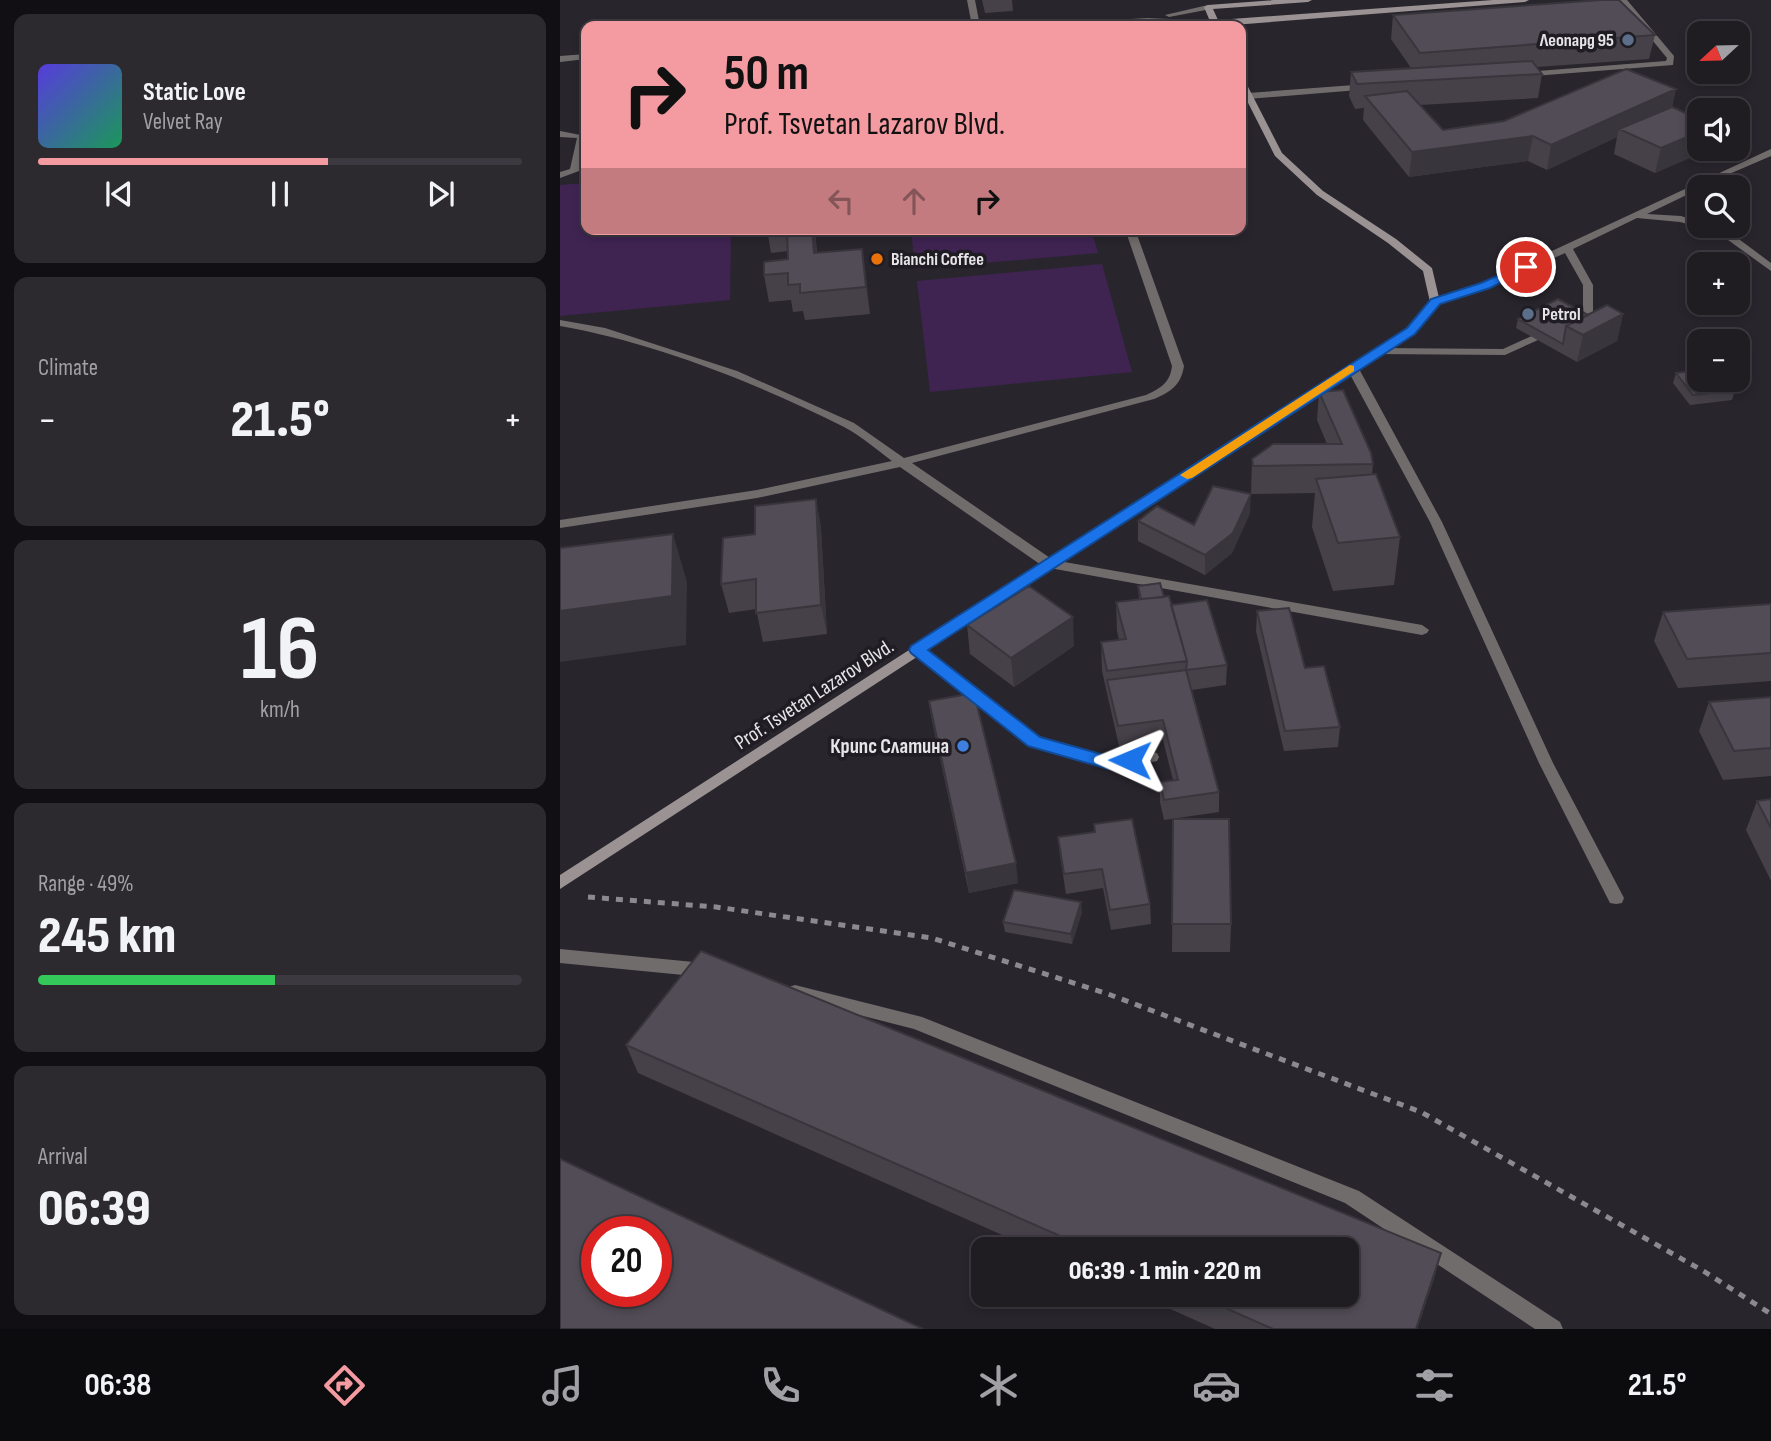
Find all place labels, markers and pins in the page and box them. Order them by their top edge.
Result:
place label: Леопард 95 [1539,30,1614,51]
marker: Леопард 95 [1620,32,1636,48]
pin [1496,237,1556,297]
place label: Bianchi Coffee [891,249,984,270]
marker: Bianchi Coffee [869,251,885,267]
place label: Petrol [1542,304,1581,325]
marker: Petrol [1520,306,1536,322]
place label: Крипс Слатина [830,734,949,759]
marker: Крипс Слатина [955,738,971,754]

